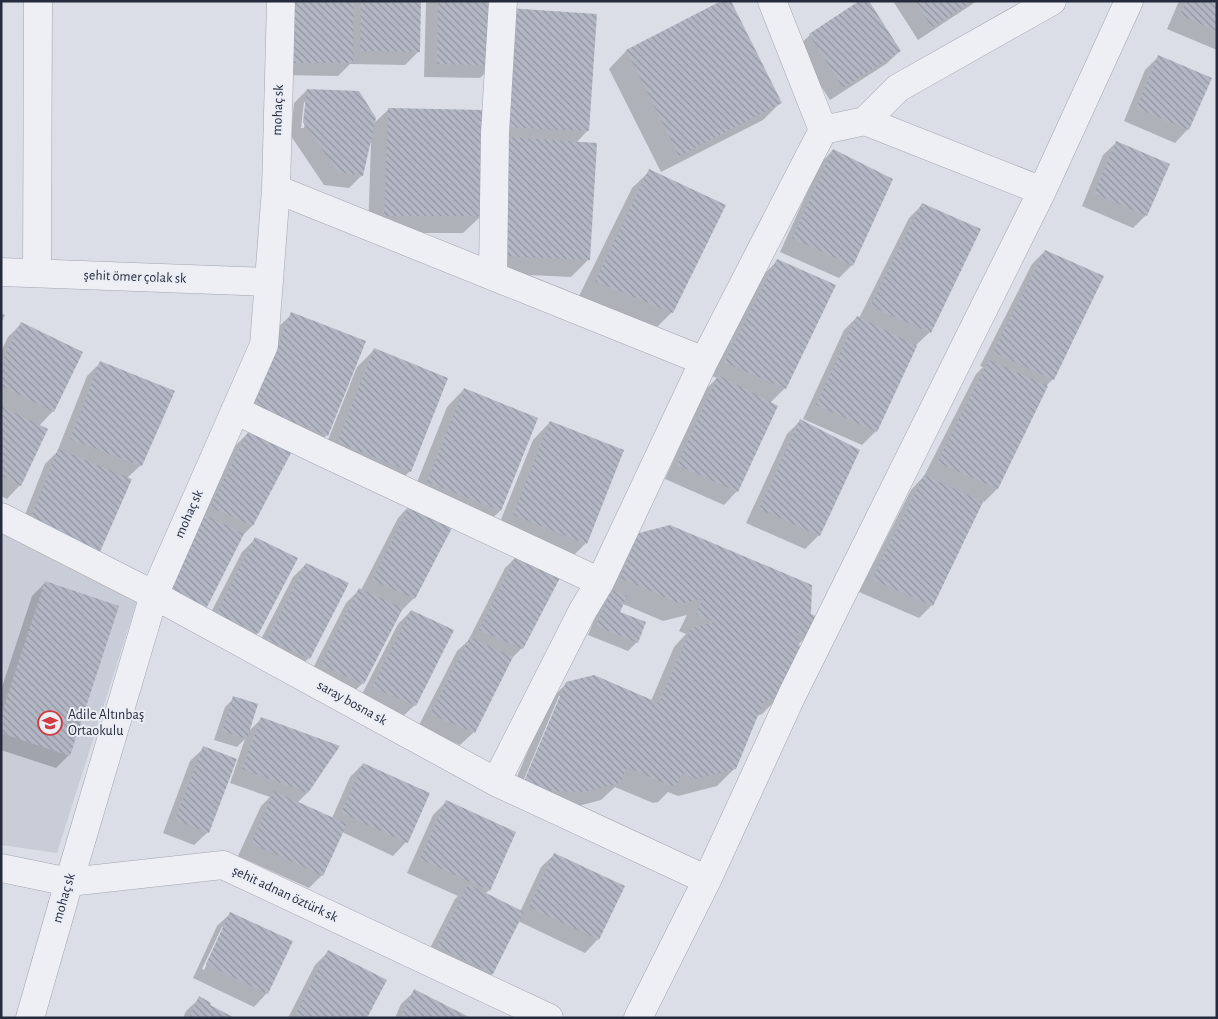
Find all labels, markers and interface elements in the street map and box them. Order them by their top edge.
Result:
street label: mohaç sk [270,84,286,136]
street label: şehit ömer çolak sk [83,268,187,286]
street label: mohaç sk [172,487,206,540]
street label: saray bosna sk [315,678,390,728]
place label: Adile Altınbaş Ortaokulu [68,708,144,738]
school or university icon: Adile Altınbaş Ortaokulu [37,710,63,736]
street label: şehit adnan öztürk sk [230,863,340,925]
street label: mohaç sk [50,871,78,924]

